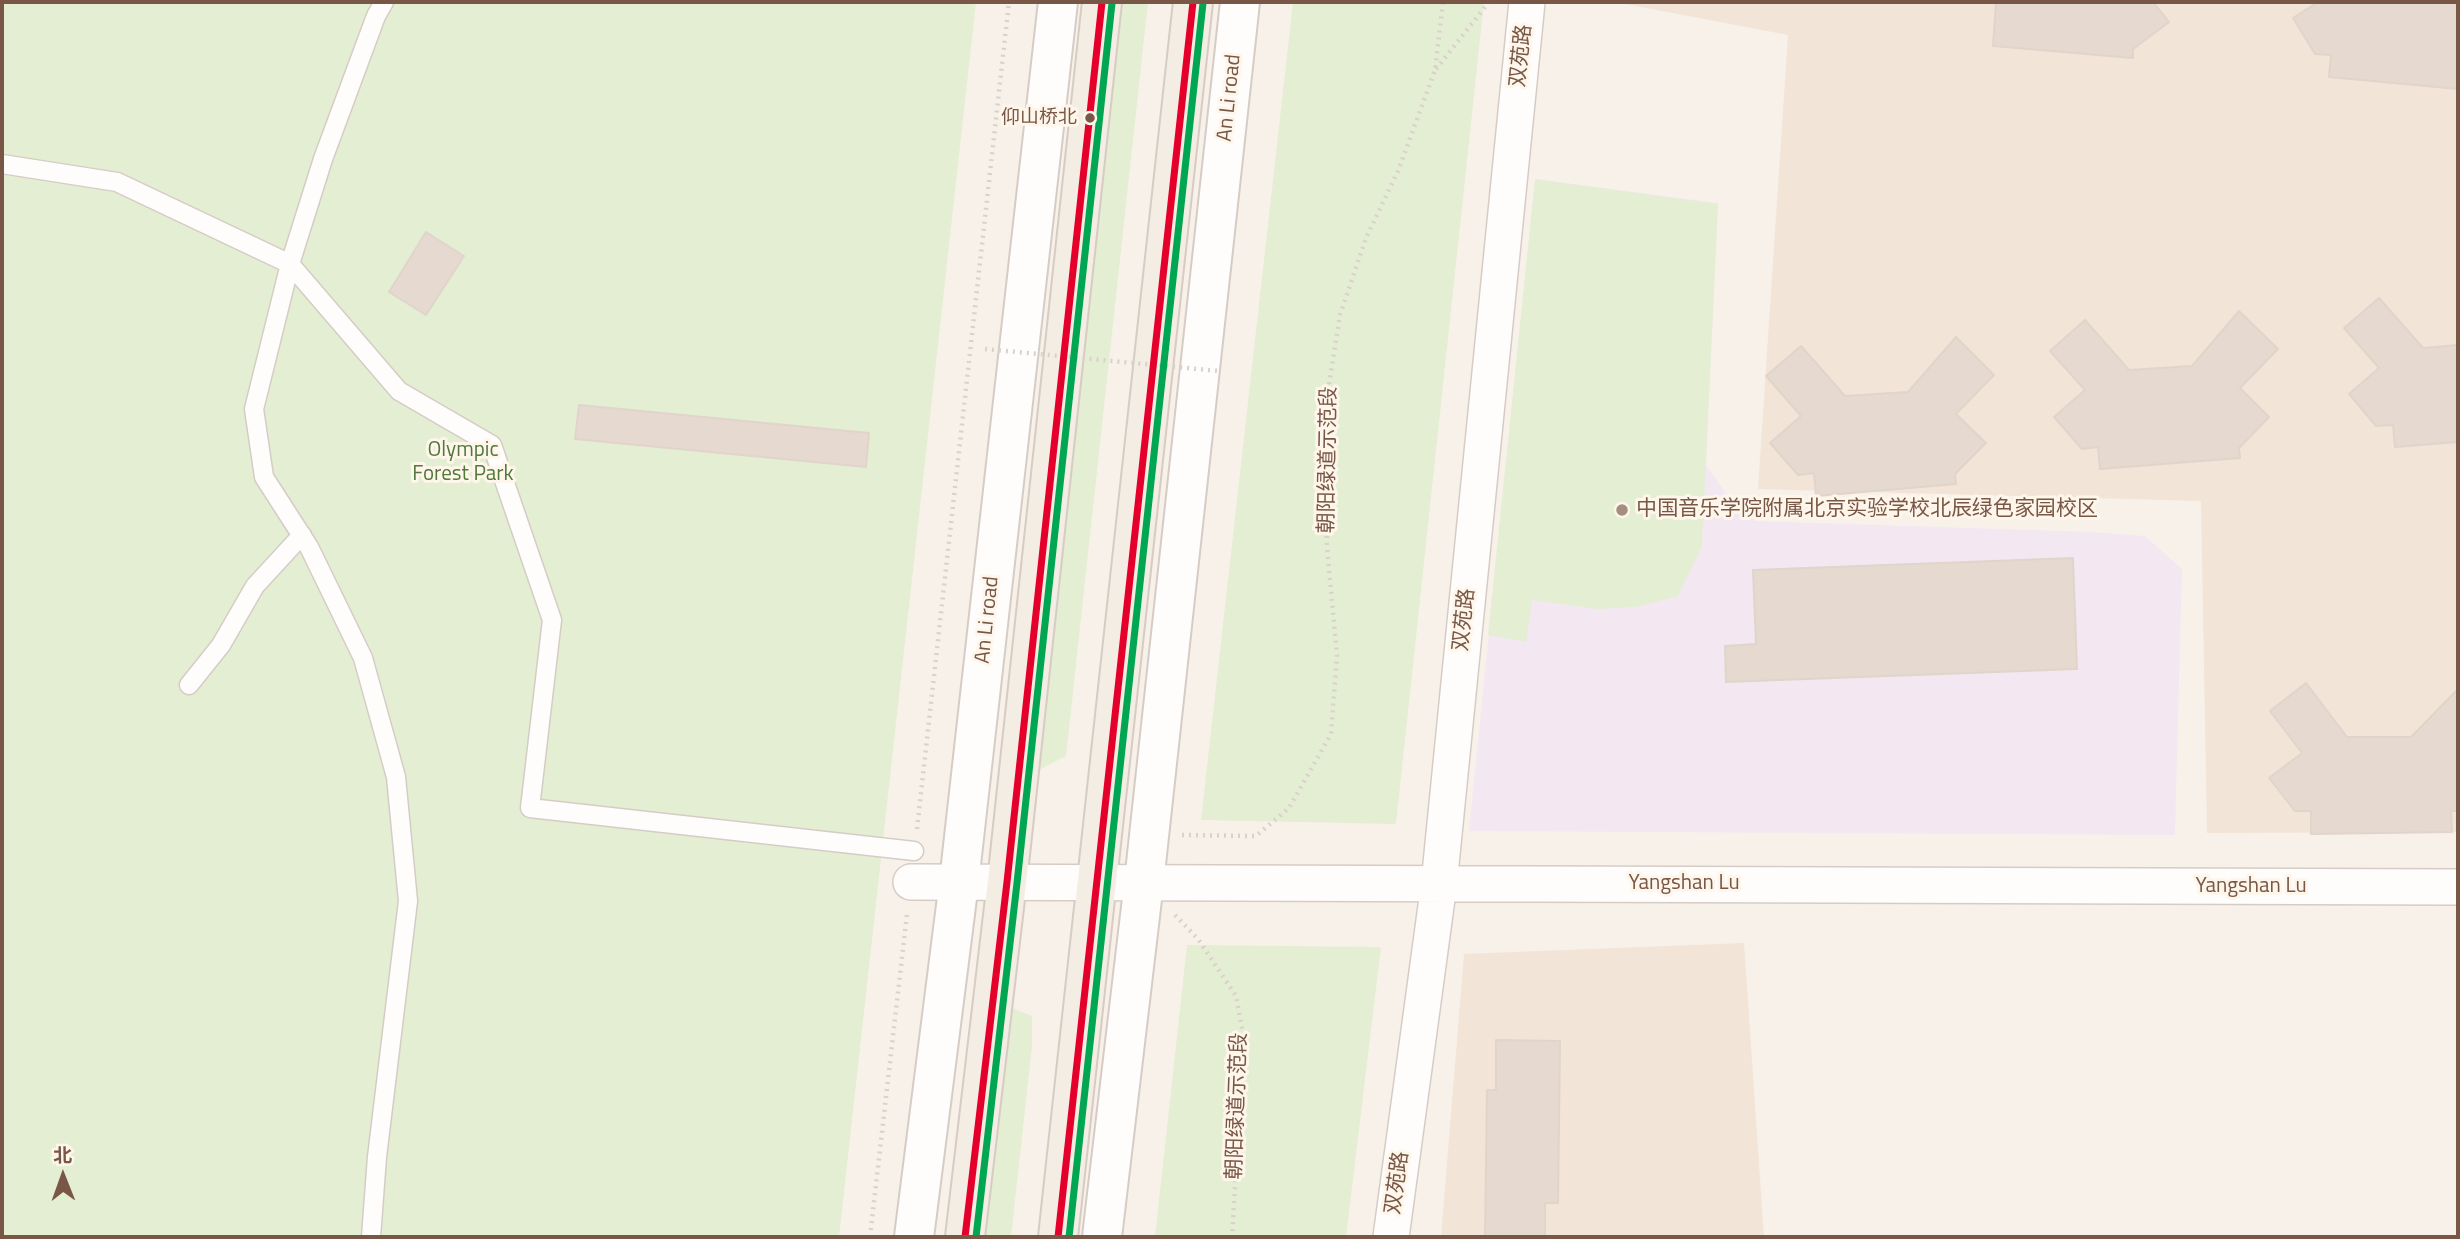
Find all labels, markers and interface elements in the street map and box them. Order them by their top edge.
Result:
street label: 双苑路 [1506,23,1538,89]
street label: An Li road [1213,53,1247,143]
place label: 仰山桥北 [1001,107,1077,129]
marker: 仰山桥北 [1083,111,1097,125]
street label: 朝阳绿道示范段 [1315,386,1343,534]
park label: Olympic Forest Park [412,438,514,488]
place label: 中国音乐学院附属北京实验学校北辰绿色家园校区 [1636,497,2098,523]
marker: 中国音乐学院附属北京实验学校北辰绿色家园校区 [1614,502,1630,518]
street label: An Li road [971,575,1005,665]
street label: 双苑路 [1449,587,1481,653]
street label: Yangshan Lu [1628,871,1740,897]
street label: Yangshan Lu [2195,874,2307,900]
street label: 朝阳绿道示范段 [1223,1032,1253,1180]
text: 北 [53,1140,72,1169]
north arrow [28,1141,98,1211]
street label: 双苑路 [1381,1150,1415,1216]

